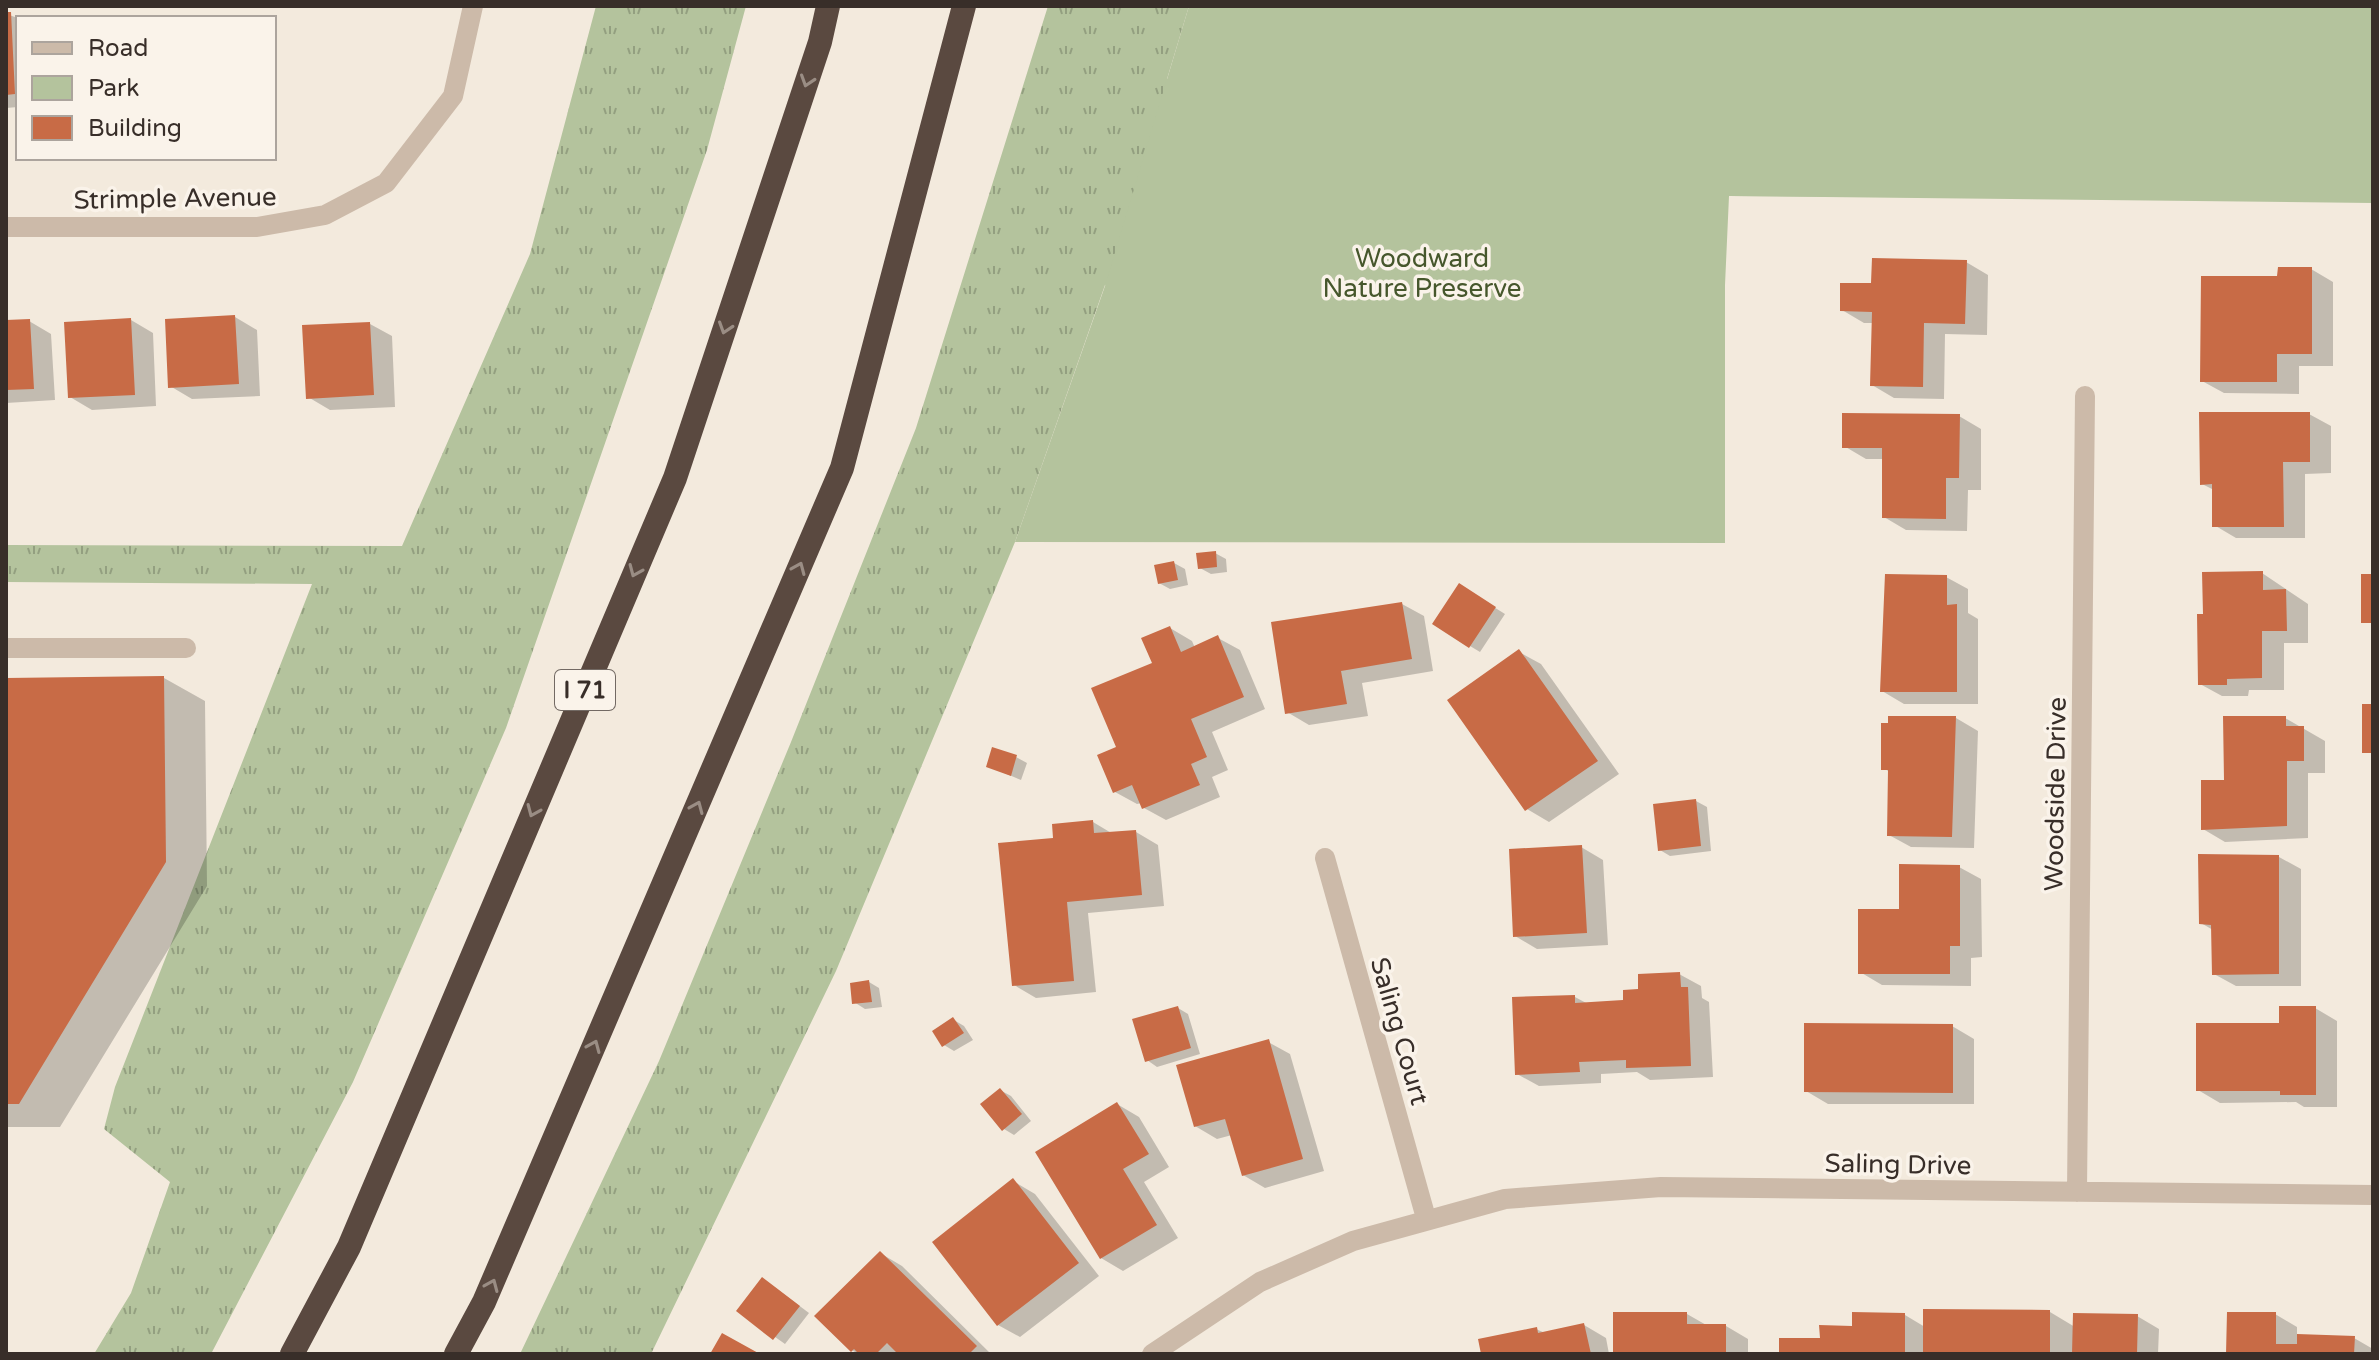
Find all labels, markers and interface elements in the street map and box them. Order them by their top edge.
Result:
legend [16,16,276,160]
text: Road [88,34,148,63]
one-way arrow [800,73,816,87]
text: Park [88,74,139,103]
text: Building [88,114,182,143]
street label: Strimple Avenue [73,181,277,216]
park label: Woodward Nature Preserve [1322,243,1522,304]
one-way arrow [718,320,734,334]
one-way arrow [790,562,806,576]
one-way arrow [628,563,644,577]
road number: I 71 [555,670,615,710]
street label: Woodside Drive [2038,697,2073,891]
one-way arrow [687,801,703,815]
one-way arrow [527,803,543,817]
street label: Saling Court [1364,954,1435,1108]
one-way arrow [585,1040,601,1054]
street label: Saling Drive [1824,1148,1972,1181]
one-way arrow [483,1279,499,1293]

